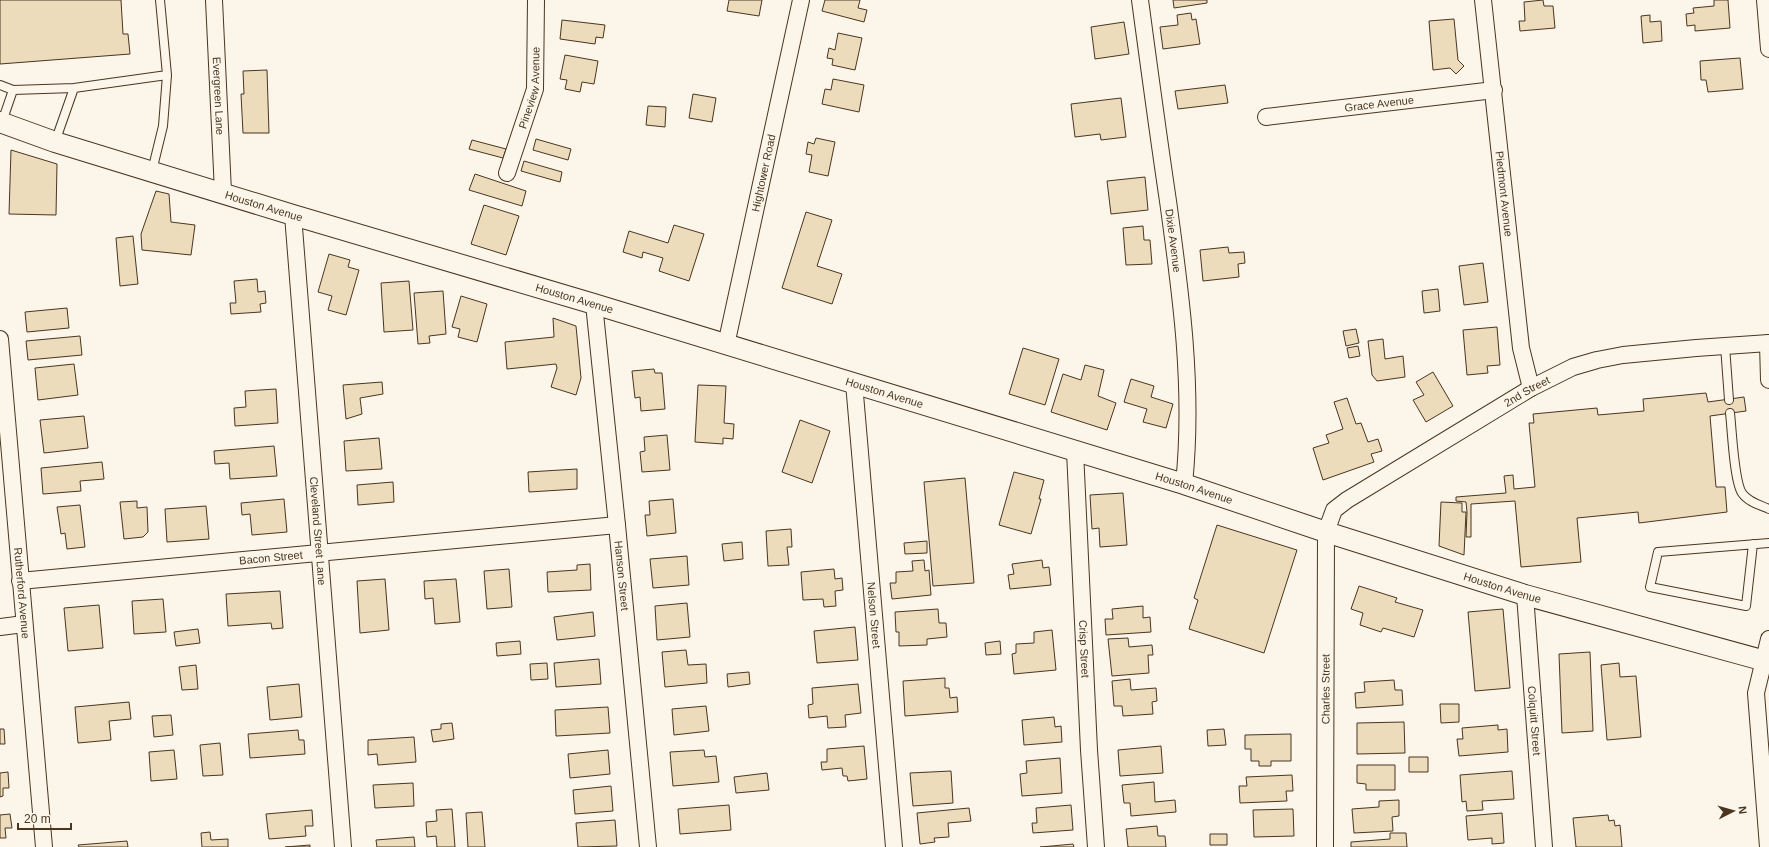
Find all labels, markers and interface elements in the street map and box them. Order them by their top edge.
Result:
street label: Pineview Avenue [516,47,542,130]
street label: Evergreen Lane [211,56,226,135]
street label: Grace Avenue [1344,94,1414,114]
street label: Hightower Road [749,133,778,213]
street label: Piedmont Avenue [1494,150,1515,237]
street label: Houston Avenue [224,189,304,224]
street label: Dixie Avenue [1163,208,1183,273]
street label: Houston Avenue [534,281,615,316]
street label: 2nd Street [1502,374,1552,409]
street label: Houston Avenue [844,375,925,410]
street label: Houston Avenue [1154,470,1234,506]
street label: Cleveland Street Lane [308,476,328,586]
street label: Hanson Street [613,540,631,611]
street label: Rutherford Avenue [12,547,32,639]
street label: Bacon Street [239,549,303,566]
street label: Houston Avenue [1462,570,1542,605]
street label: Nelson Street [865,581,883,649]
street label: Crisp Street [1077,619,1092,678]
street label: Charles Street [1319,654,1332,724]
street label: Colquitt Street [1526,685,1543,756]
north arrow [1713,791,1753,831]
scale bar [18,805,71,831]
text: N [1737,805,1749,815]
text: 20 m [24,812,51,826]

